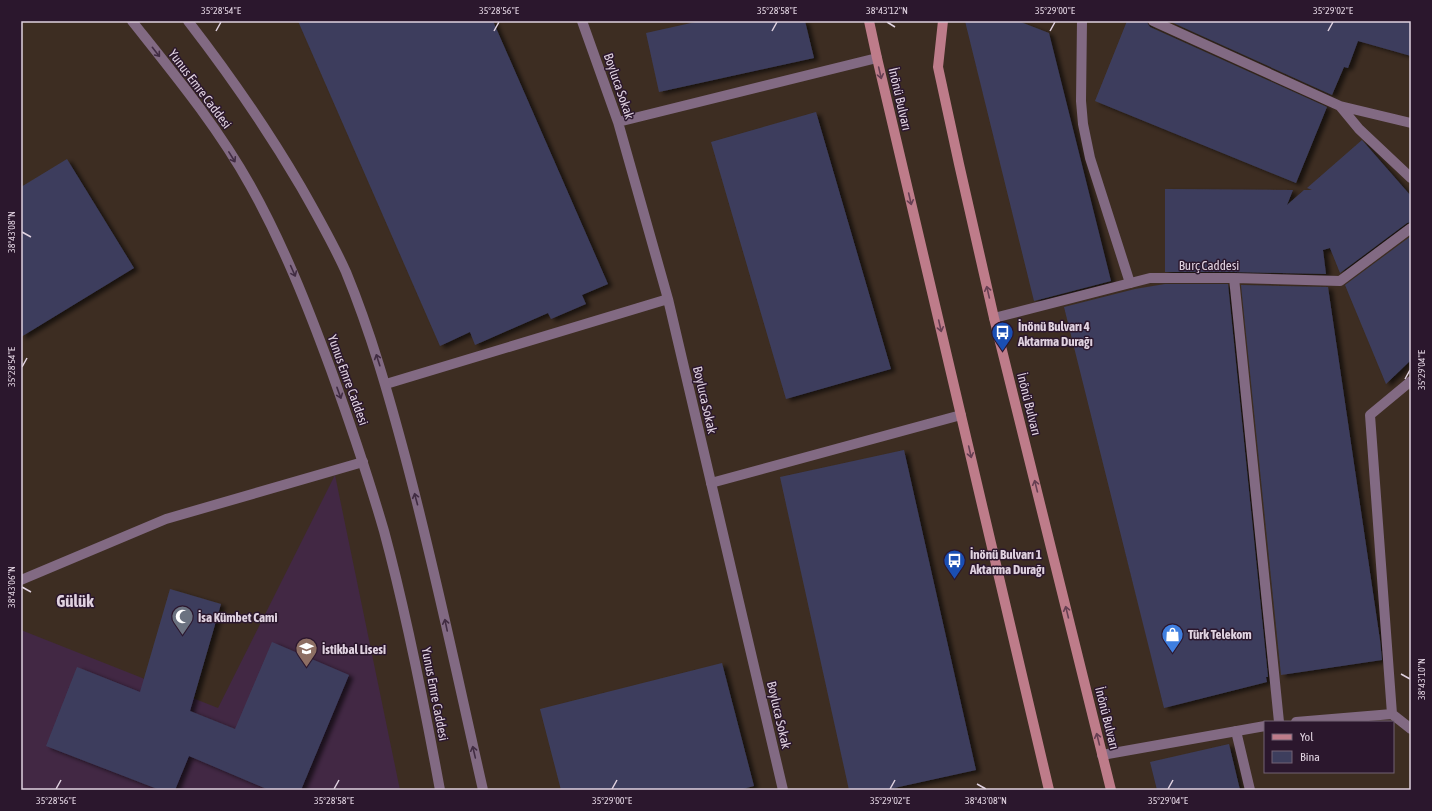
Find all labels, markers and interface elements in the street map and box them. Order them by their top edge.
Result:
text: 35°28'54"E [201,5,242,16]
text: 35°28'56"E [479,5,520,16]
text: 35°28'58"E [757,5,798,16]
text: 38°43'12"N [866,5,908,16]
text: 35°29'00"E [1035,5,1076,16]
text: 35°29'02"E [1313,5,1354,16]
one-way arrow [152,46,160,57]
street label: Yunus Emre Caddesi [165,46,235,132]
street label: Boyluca Sokak [601,51,637,121]
one-way arrow [877,66,885,79]
street label: İnönü Bulvarı [885,66,915,132]
one-way arrow [228,151,236,162]
one-way arrow [907,193,915,206]
text: 38°43'08"N [6,211,17,253]
street label: Burç Caddesi [1179,258,1239,273]
one-way arrow [290,265,297,277]
one-way arrow [984,286,992,299]
one-way arrow [937,319,944,332]
place label: İnönü Bulvarı 4 Aktarma Durağı [1017,319,1093,349]
bus stop icon: İnönü Bulvarı 4 Aktarma Durağı [990,320,1016,353]
street label: Yunus Emre Caddesi [325,333,371,427]
text: 35°28'54"E [6,346,17,387]
text: 35°29'04"E [1416,349,1427,390]
one-way arrow [374,353,381,366]
street label: Boyluca Sokak [690,365,720,436]
street label: İnönü Bulvarı [1014,371,1044,437]
one-way arrow [336,387,344,399]
one-way arrow [967,446,974,459]
one-way arrow [1032,480,1039,493]
one-way arrow [412,492,419,505]
place label: İnönü Bulvarı 1 Aktarma Durağı [969,547,1045,577]
bus stop icon: İnönü Bulvarı 1 Aktarma Durağı [941,548,967,581]
text: 38°43'06"N [6,566,17,608]
district label: Gülük [56,591,94,611]
mosque icon: İsa Kümbet Cami [170,604,196,637]
one-way arrow [1063,606,1070,619]
place label: İsa Kümbet Cami [198,610,277,625]
one-way arrow [442,619,450,632]
shop icon: Türk Telekom [1160,621,1186,654]
place label: Türk Telekom [1188,627,1252,642]
school or university icon: İstikbal Lisesi [293,636,319,669]
place label: İstikbal Lisesi [322,642,386,657]
street label: Yunus Emre Caddesi [419,646,451,742]
text: 38°43'10"N [1416,658,1427,700]
street label: Boyluca Sokak [764,680,794,751]
street label: İnönü Bulvarı [1092,685,1122,751]
legend [1264,721,1394,773]
text: Yol [1300,730,1314,744]
one-way arrow [1094,732,1102,745]
one-way arrow [470,746,478,759]
text: Bina [1300,750,1320,764]
text: 35°28'56"E [36,795,77,806]
text: 35°28'58"E [314,795,355,806]
text: 35°29'00"E [592,795,633,806]
text: 35°29'02"E [870,795,911,806]
text: 38°43'08"N [965,795,1007,806]
text: 35°29'04"E [1148,795,1189,806]

